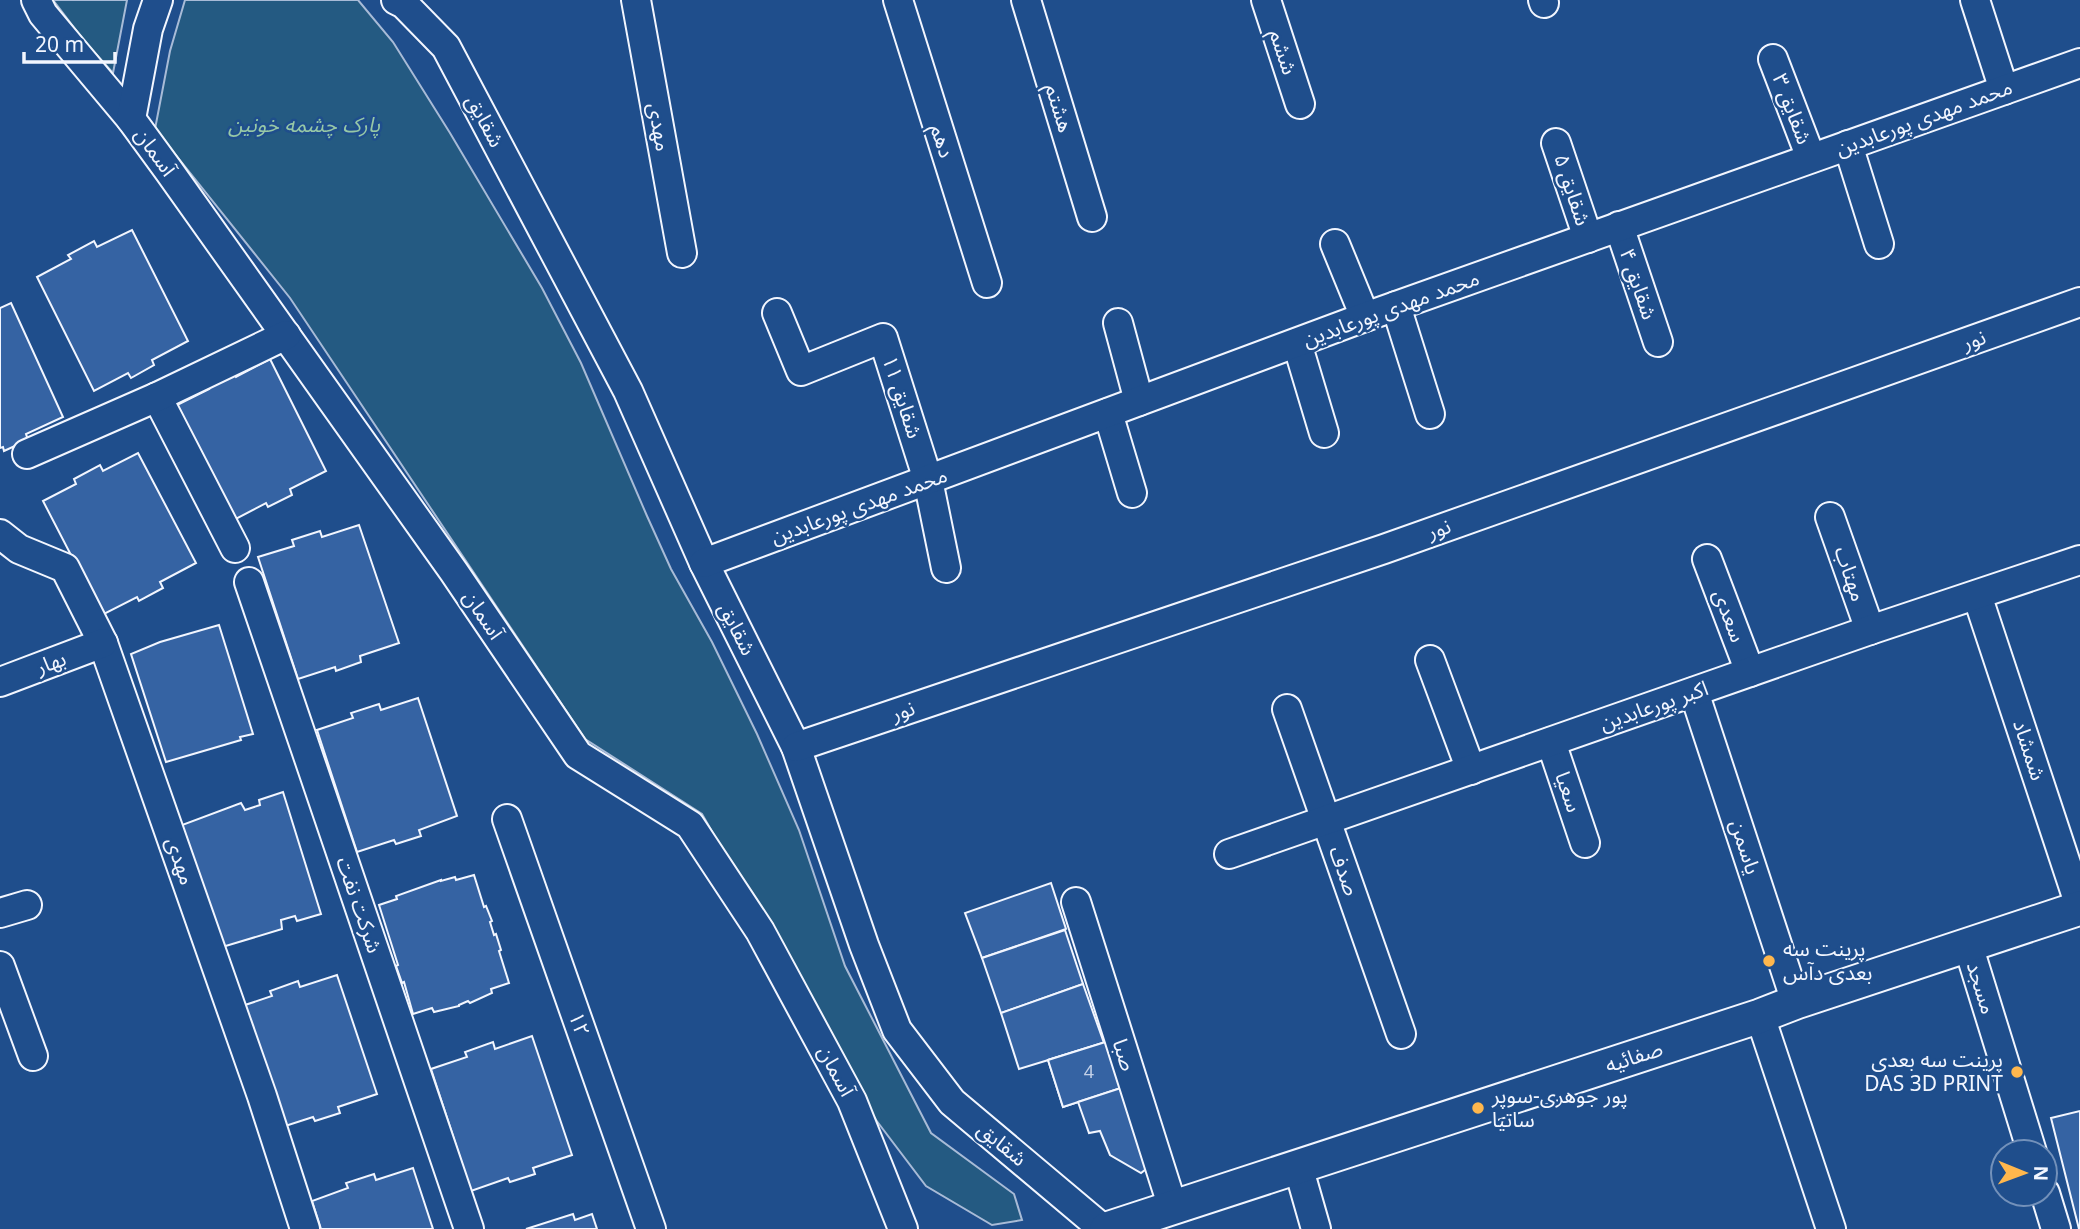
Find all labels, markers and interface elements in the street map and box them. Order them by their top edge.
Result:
scale bar [24,21,116,65]
text: 20 m [35,23,84,67]
street label: ششم [1255,23,1311,81]
street label: محمد مهدی پورعابدین [1829,66,2019,170]
street label: شقایق ۳ [1758,67,1826,151]
street label: هشتم [1031,78,1087,138]
street label: شقایق [452,86,518,156]
street label: مهدی [633,99,685,155]
park label: پارک چشمه خونین [228,103,381,147]
street label: آسمان [121,117,189,187]
street label: دهم [916,118,968,164]
street label: شقایق ۵ [1540,148,1604,232]
street label: شقایق ۴ [1605,242,1671,326]
street label: محمد مهدی پورعابدین [1296,257,1486,361]
street label: نور [1955,315,1992,365]
street label: شقایق ۱۱ [868,349,936,445]
street label: محمد مهدی پورعابدین [764,454,954,558]
street label: نور [1420,504,1457,554]
street label: مهتاب [1820,540,1880,608]
street label: آسمان [450,580,517,650]
street label: سعدی [1699,583,1759,649]
street label: شقایق [705,594,769,664]
street label: بهار [28,637,73,689]
street label: اکبر پورعابدین [1593,667,1715,745]
street label: نور [884,686,921,736]
street label: شمشاد [1998,713,2060,787]
street label: سعیا [1540,765,1596,819]
street label: یاسمن [1715,813,1775,881]
street label: مهدی [151,831,209,891]
street label: صدف [1315,840,1373,902]
street label: شرکت نفت [322,851,396,959]
place label: پرینت سه بعدی دآس [1783,927,1873,995]
marker: پرینت سه بعدی دآس [1761,953,1777,969]
street label: مسجد [1952,956,2010,1020]
street label: ۱۲ [554,1005,604,1043]
street label: صفائیه [1599,1027,1669,1087]
street label: صبا [1098,1033,1150,1077]
street label: آسمان [804,1037,869,1106]
place label: پرینت سه بعدی DAS 3D PRINT [1864,1038,2003,1106]
house number: 4 [1084,1053,1094,1091]
marker: پرینت سه بعدی DAS 3D PRINT [2009,1064,2025,1080]
place label: پور جوهری-سوپر ساتیا [1491,1074,1628,1142]
marker: پور جوهری-سوپر ساتیا [1470,1100,1486,1116]
street label: شقایق [966,1109,1038,1179]
north arrow [1989,1138,2059,1208]
text: N [2020,1165,2060,1181]

